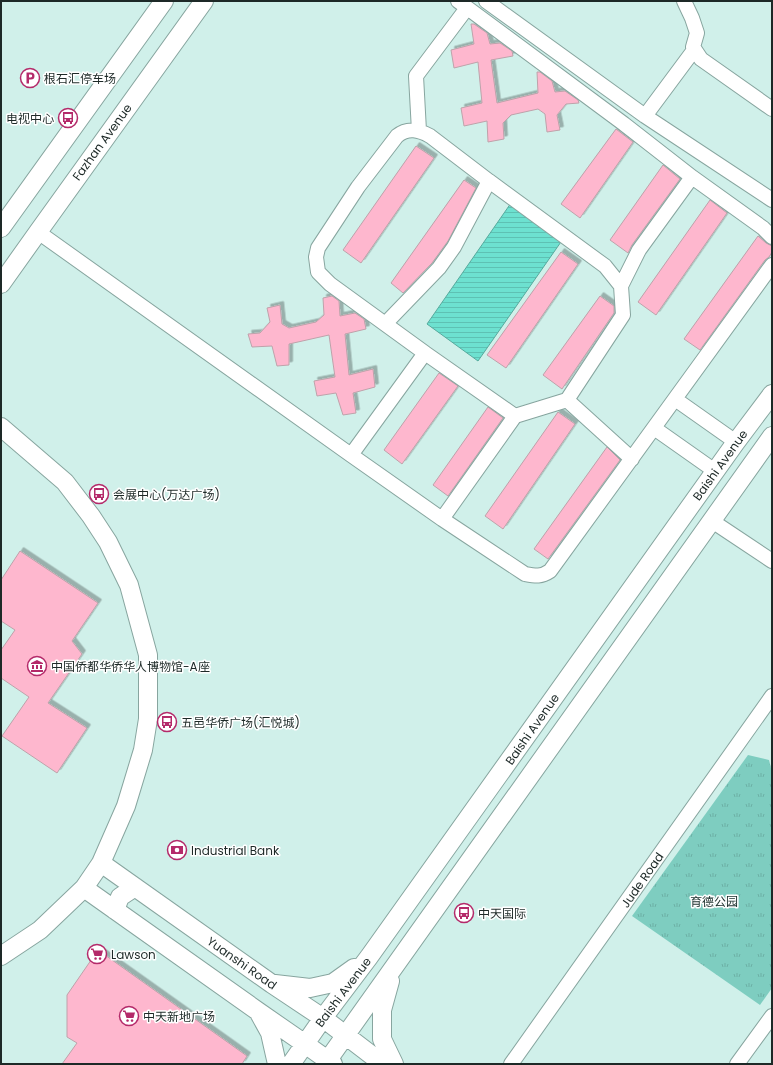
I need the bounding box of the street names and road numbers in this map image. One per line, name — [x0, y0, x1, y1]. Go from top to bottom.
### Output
street label: Fazhan Avenue — [68, 100, 136, 184]
street label: Baishi Avenue — [689, 426, 751, 504]
street label: Baishi Avenue — [501, 690, 563, 768]
street label: Jude Road — [617, 849, 667, 911]
street label: Yuanshi Road — [204, 933, 280, 993]
street label: Baishi Avenue — [311, 954, 375, 1030]

